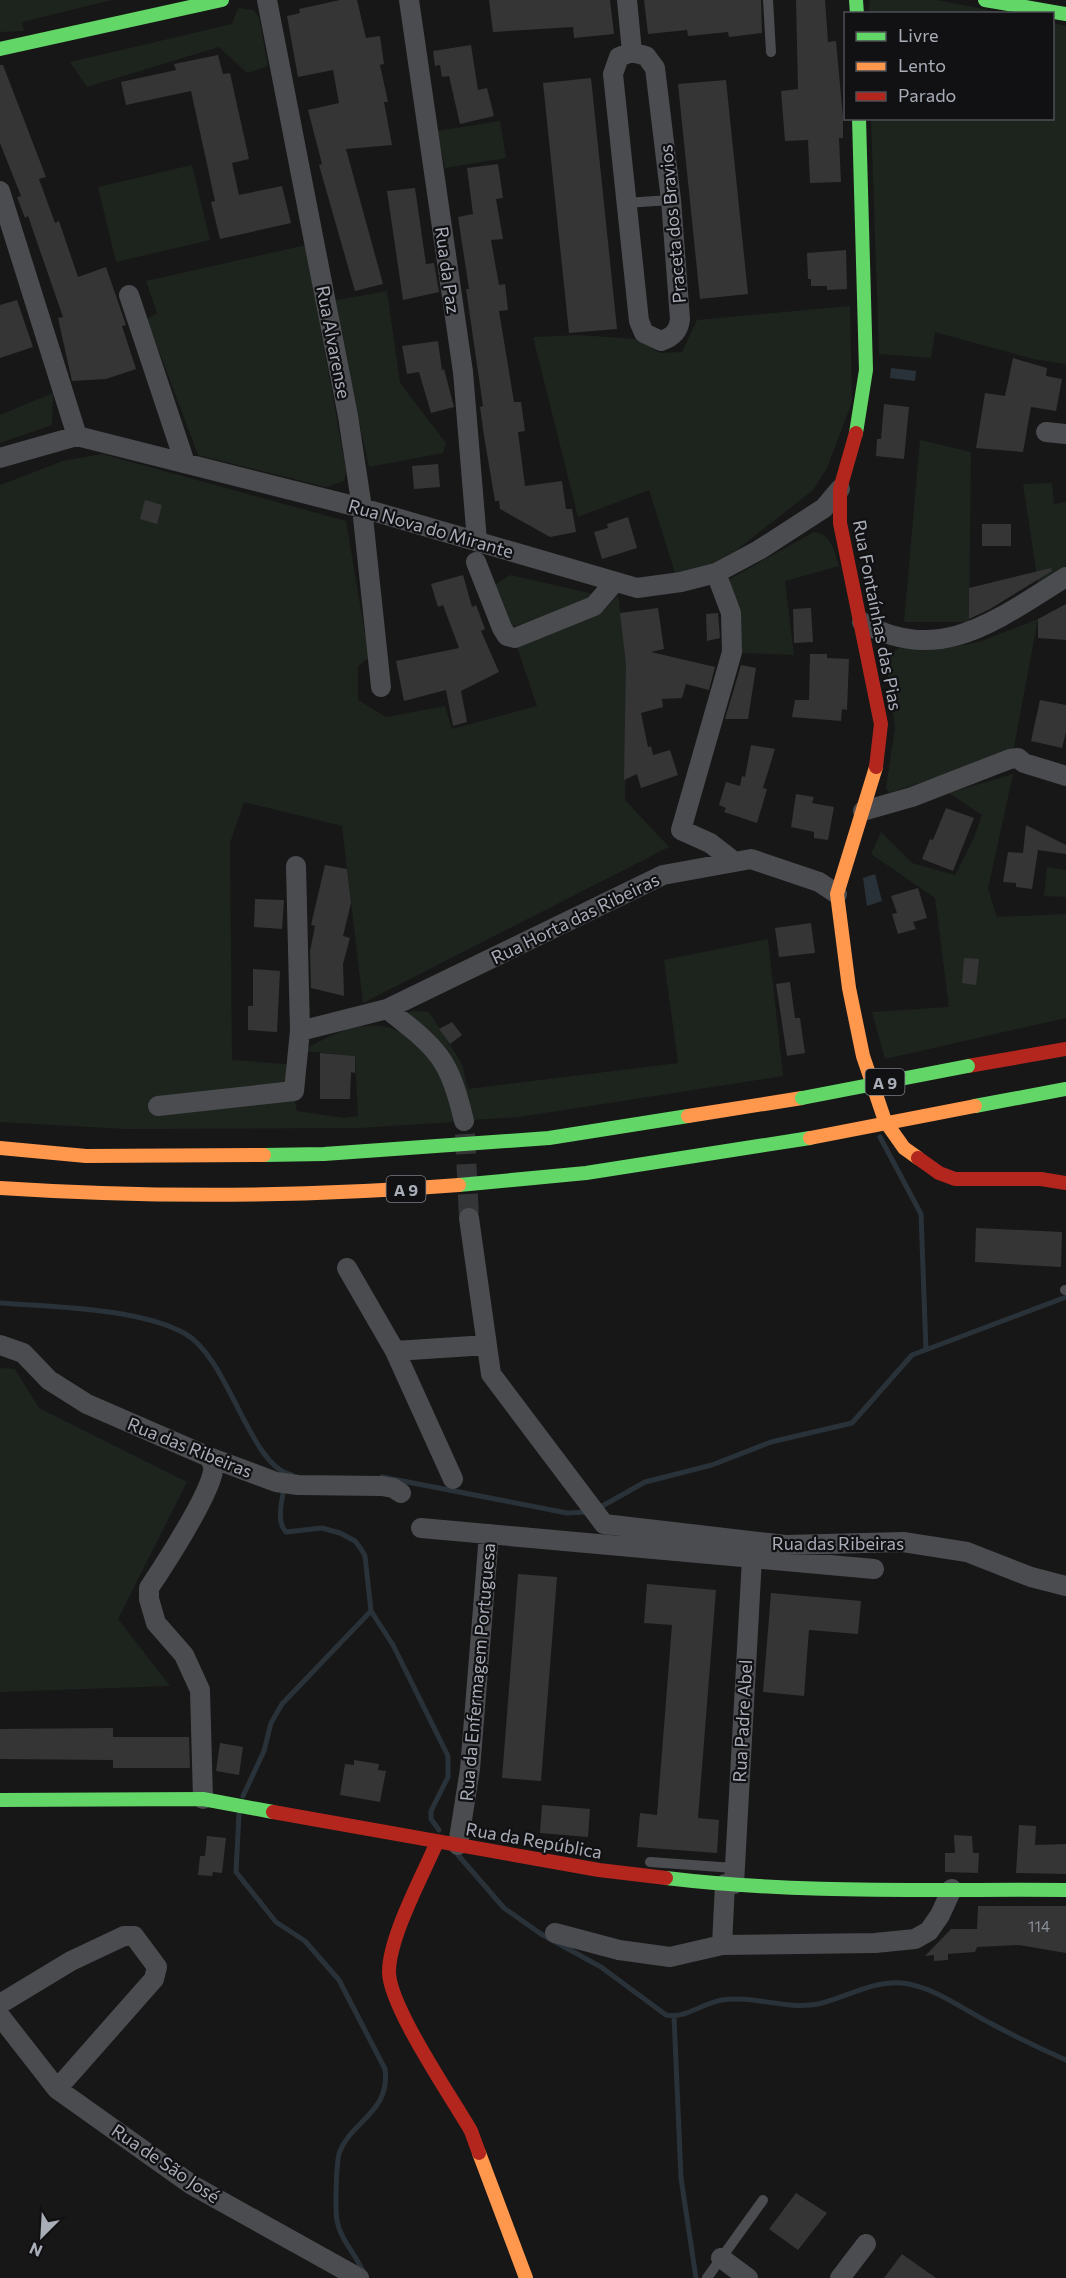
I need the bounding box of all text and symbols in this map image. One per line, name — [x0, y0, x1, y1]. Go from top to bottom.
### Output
legend — [844, 12, 1054, 120]
text: Livre — [898, 24, 939, 46]
text: Lento — [898, 54, 946, 76]
text: Parado — [898, 84, 956, 106]
street label: Praceta dos Bravios — [654, 144, 690, 304]
street label: Rua da Paz — [431, 225, 465, 315]
street label: Rua Alvarense — [312, 284, 356, 400]
street label: Rua Nova do Mirante — [346, 494, 516, 562]
street label: Rua Fontaínhas das Pias — [849, 518, 907, 712]
street label: Rua Horta das Ribeiras — [487, 868, 663, 968]
road number: A 9 — [866, 1069, 904, 1095]
road number: A 9 — [386, 1176, 426, 1202]
street label: Rua das Ribeiras — [124, 1412, 256, 1482]
street label: Rua das Ribeiras — [772, 1532, 904, 1554]
street label: Rua da Enfermagem Portuguesa — [455, 1542, 499, 1802]
street label: Rua Padre Abel — [728, 1659, 756, 1783]
street label: Rua da República — [464, 1817, 604, 1863]
house number: 114 — [1028, 1917, 1050, 1935]
street label: Rua de São José — [108, 2119, 224, 2207]
north arrow — [12, 2206, 72, 2266]
text: N — [26, 2239, 45, 2261]

